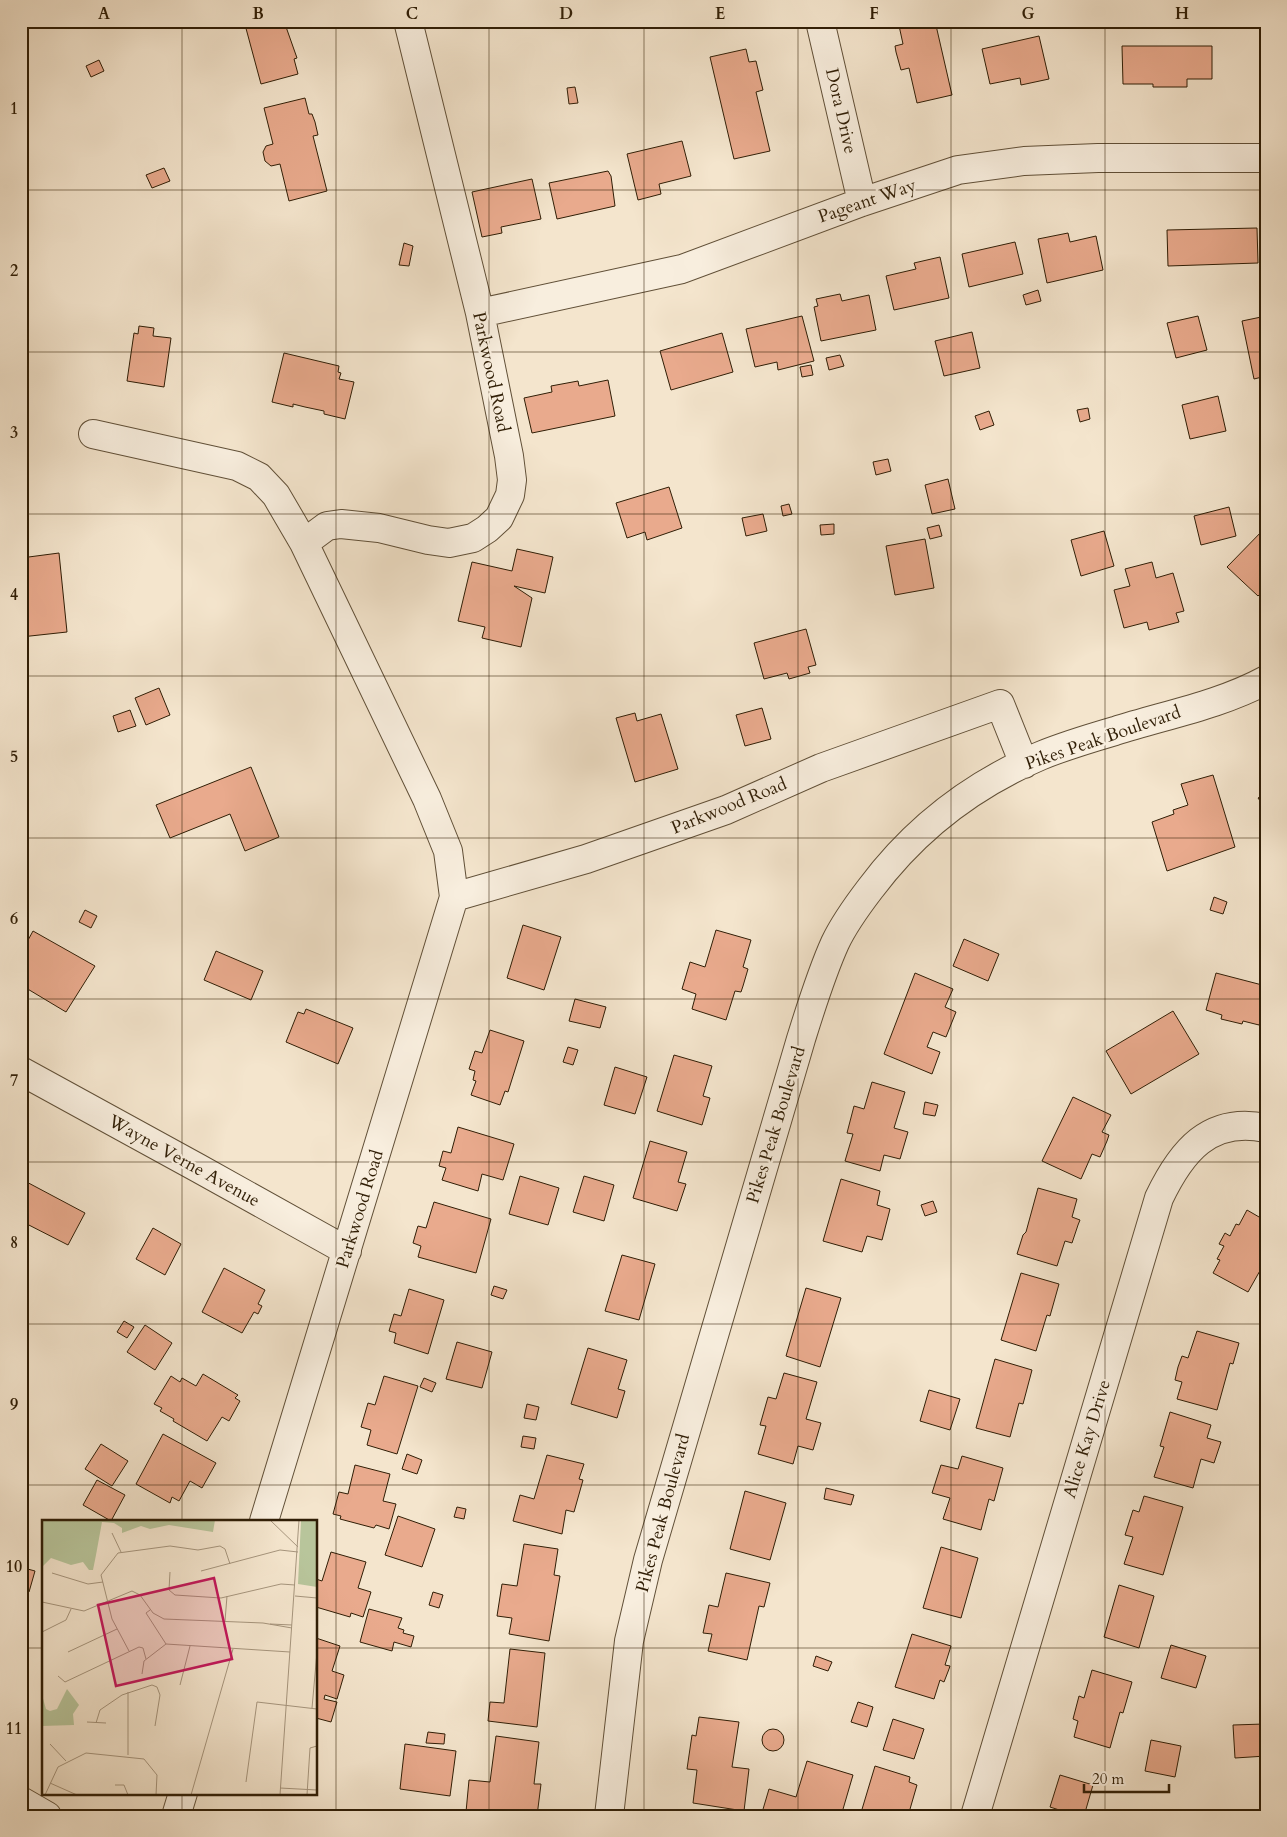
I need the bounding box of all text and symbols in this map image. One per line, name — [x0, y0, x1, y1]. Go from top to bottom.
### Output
text: A — [98, 3, 110, 25]
text: B — [252, 3, 264, 25]
text: C — [406, 3, 418, 25]
text: D — [559, 3, 573, 25]
text: E — [715, 3, 725, 25]
text: F — [869, 3, 879, 25]
text: G — [1021, 3, 1035, 25]
text: H — [1175, 3, 1189, 25]
street label: Dora Drive — [819, 66, 863, 156]
text: 1 — [10, 98, 18, 120]
street label: Pageant Way — [815, 172, 920, 229]
text: 2 — [10, 260, 18, 282]
street label: Parkwood Road — [466, 309, 516, 435]
text: 3 — [10, 422, 18, 444]
text: 4 — [10, 584, 18, 606]
street label: Pikes Peak Boulevard — [1022, 700, 1185, 776]
text: 5 — [10, 746, 18, 768]
street label: Parkwood Road — [668, 771, 791, 841]
text: 6 — [10, 908, 18, 930]
street label: Pikes Peak Boulevard — [740, 1043, 812, 1207]
text: 7 — [10, 1070, 18, 1092]
street label: Wayne Verne Avenue — [103, 1108, 264, 1213]
street label: Parkwood Road — [330, 1146, 390, 1271]
text: 8 — [10, 1232, 18, 1254]
street label: Alice Kay Drive — [1057, 1377, 1117, 1501]
text: 9 — [10, 1394, 18, 1416]
street label: Pikes Peak Boulevard — [630, 1431, 696, 1595]
inset map — [42, 1520, 318, 1794]
text: 10 — [6, 1556, 22, 1578]
text: 11 — [6, 1718, 22, 1740]
scale bar — [1084, 1762, 1170, 1794]
text: 20 m — [1092, 1769, 1124, 1789]

